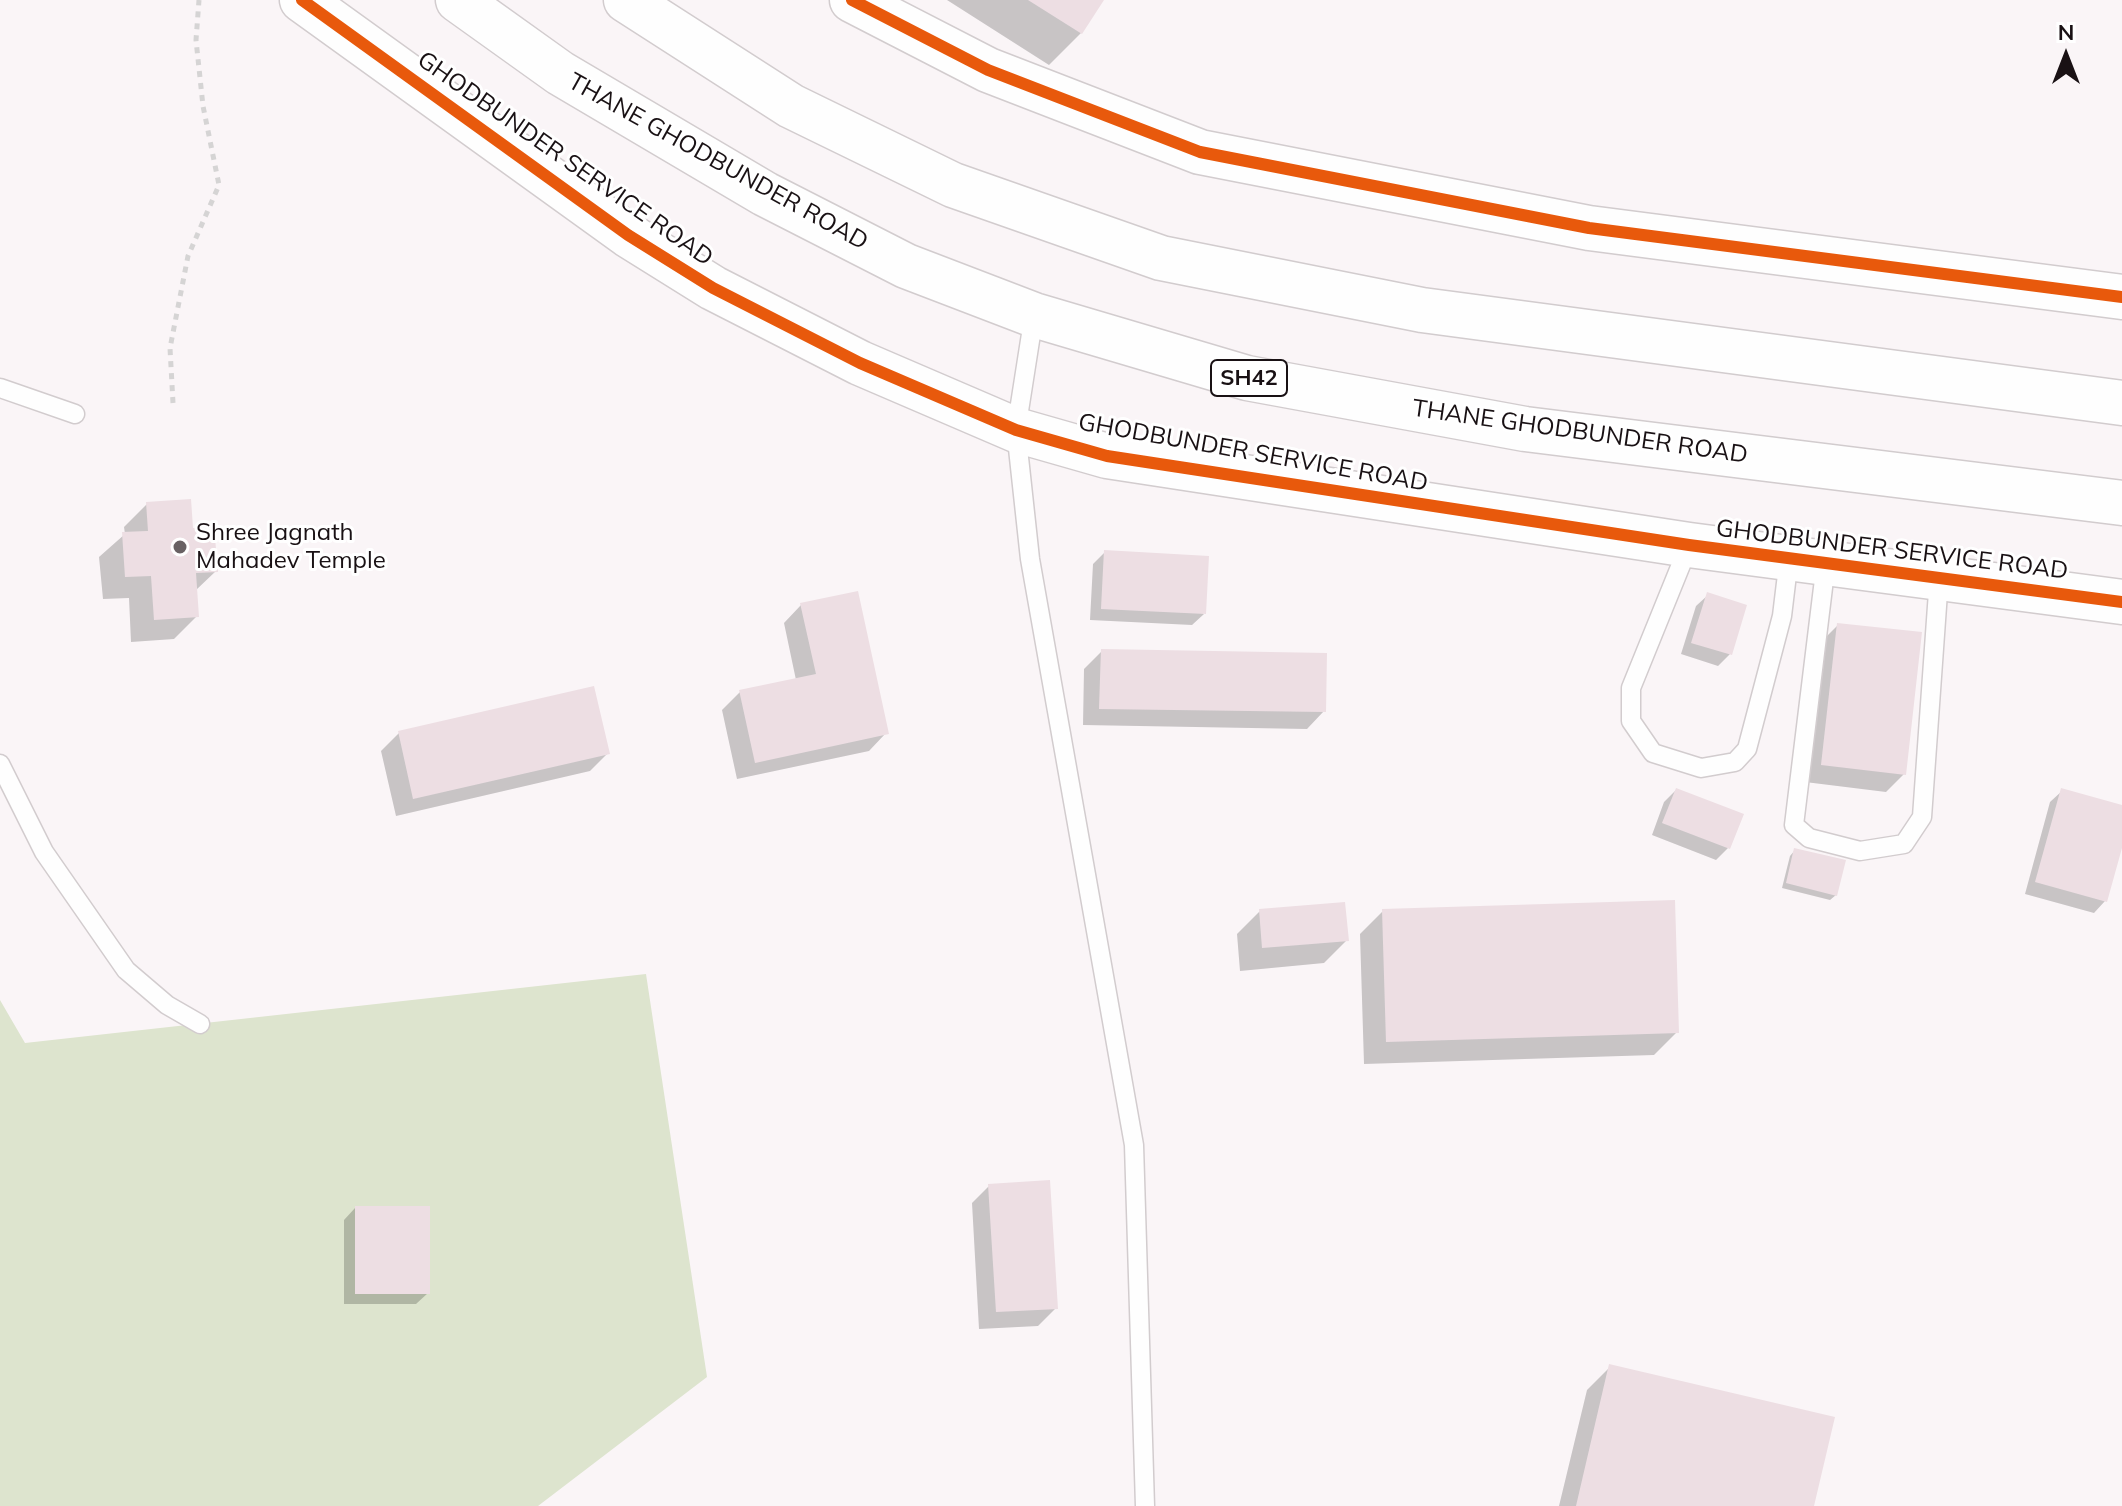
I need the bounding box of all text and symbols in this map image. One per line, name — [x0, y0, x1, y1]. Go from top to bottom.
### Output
north arrow — [2026, 16, 2106, 96]
text: N — [2058, 18, 2074, 46]
street label: GHODBUNDER SERVICE ROAD — [412, 46, 718, 272]
street label: THANE GHODBUNDER ROAD — [563, 67, 873, 257]
road number: SH42 — [1211, 360, 1287, 396]
street label: THANE GHODBUNDER ROAD — [1411, 394, 1749, 470]
street label: GHODBUNDER SERVICE ROAD — [1076, 408, 1430, 498]
street label: GHODBUNDER SERVICE ROAD — [1714, 514, 2070, 586]
place label: Shree Jagnath Mahadev Temple — [196, 519, 386, 575]
marker: Shree Jagnath Mahadev Temple — [171, 538, 189, 556]

